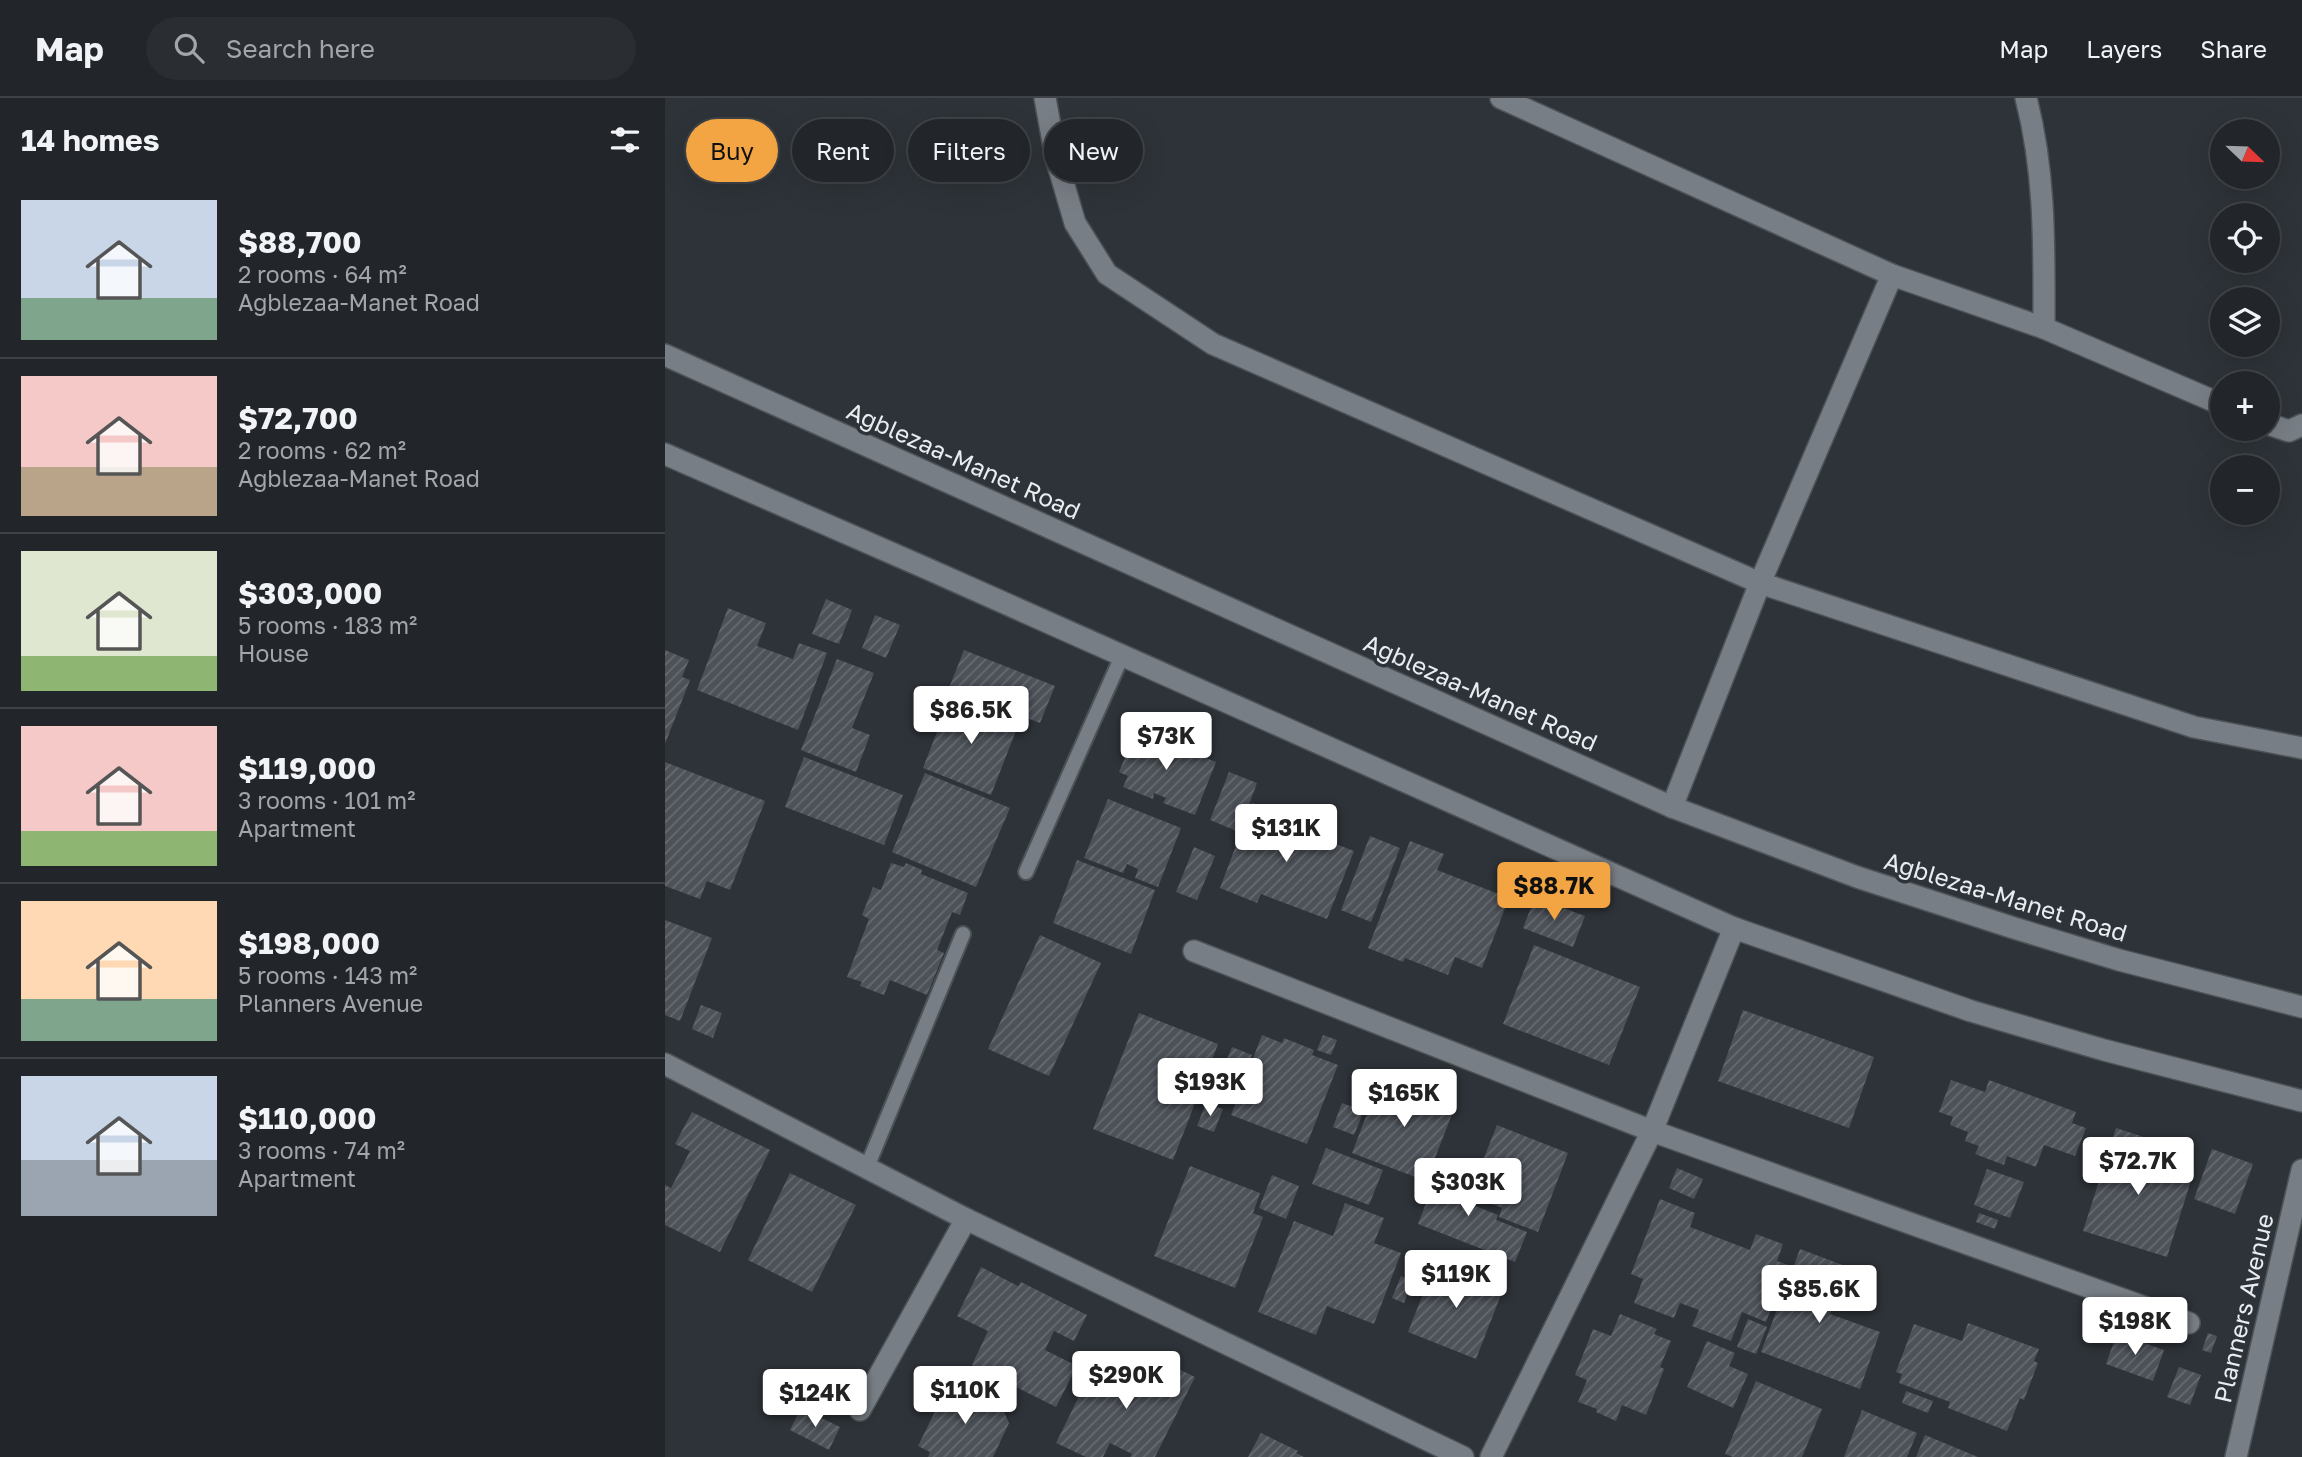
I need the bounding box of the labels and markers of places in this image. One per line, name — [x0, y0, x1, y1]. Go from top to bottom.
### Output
pin: $86.5K — [914, 686, 1028, 746]
pin: $73K — [1125, 712, 1207, 772]
pin: $131K — [1237, 804, 1335, 864]
pin: $88.7K — [1497, 862, 1611, 922]
pin: $193K — [1161, 1058, 1259, 1118]
pin: $165K — [1355, 1070, 1453, 1129]
pin: $72.7K — [2081, 1138, 2195, 1197]
pin: $303K — [1419, 1158, 1517, 1218]
pin: $119K — [1407, 1250, 1505, 1310]
pin: $85.6K — [1762, 1266, 1876, 1325]
pin: $198K — [2086, 1298, 2184, 1357]
pin: $290K — [1077, 1352, 1175, 1411]
pin: $110K — [916, 1366, 1014, 1426]
pin: $124K — [766, 1370, 864, 1429]

